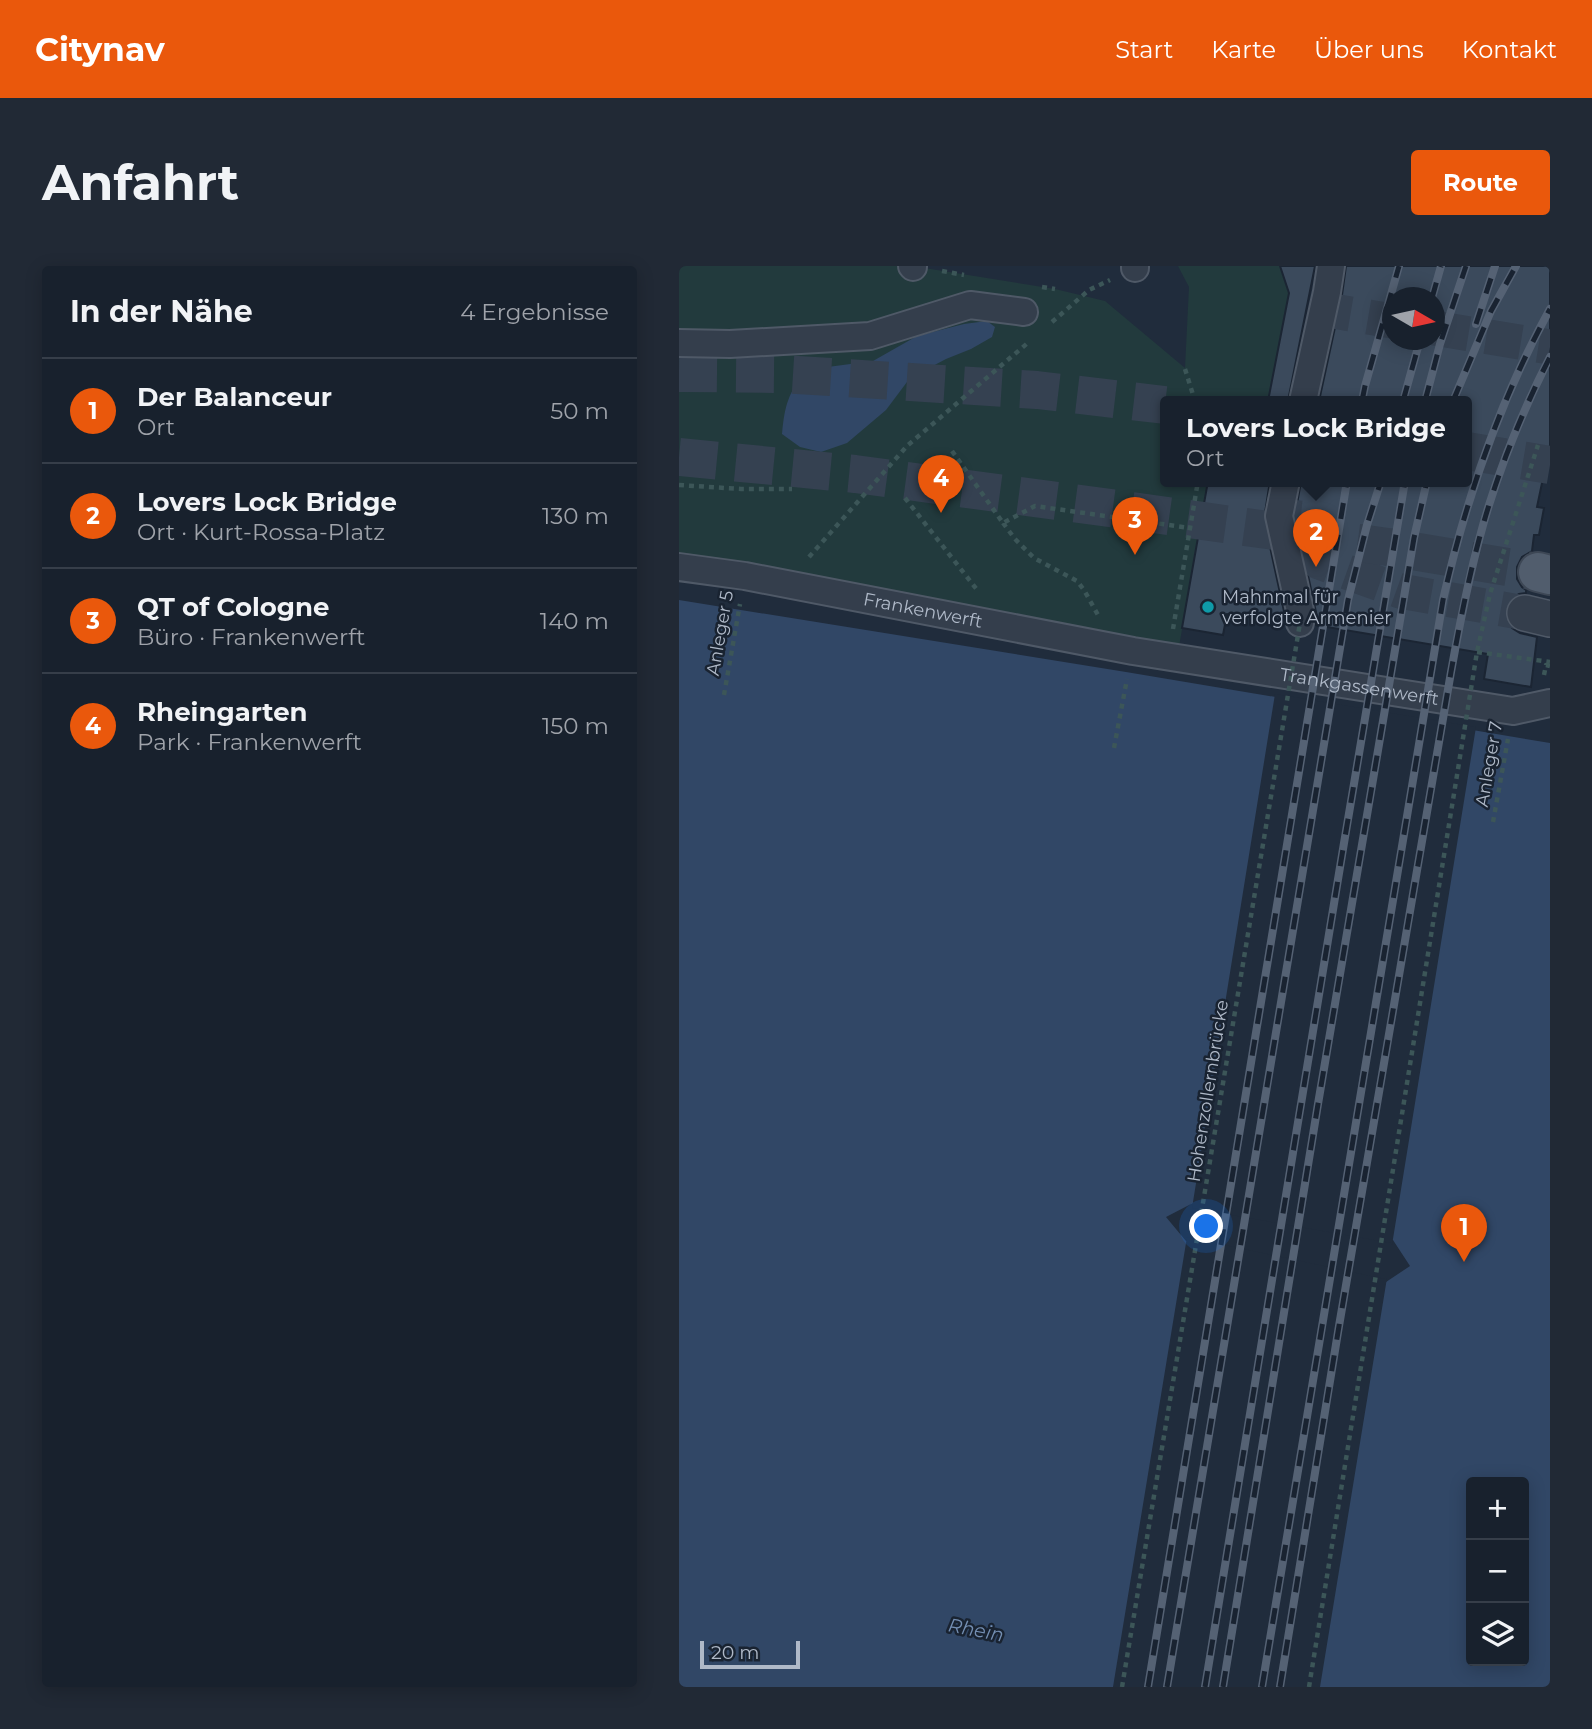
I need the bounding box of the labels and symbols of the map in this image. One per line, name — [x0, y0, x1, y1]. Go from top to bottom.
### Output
north arrow — [1382, 287, 1445, 350]
pin: 4 — [918, 455, 964, 513]
pin: 3 — [1112, 497, 1158, 555]
pin: 2 — [1293, 509, 1339, 567]
place label: Mahnmal für verfolgte Armenier — [1222, 586, 1392, 629]
street label: Frankenwerft — [862, 588, 985, 633]
street label: Anleger 5 — [702, 589, 738, 677]
marker: Mahnmal für verfolgte Armenier — [1200, 599, 1216, 615]
street label: Trankgassenwerft — [1279, 663, 1440, 710]
street label: Anleger 7 — [1471, 719, 1507, 809]
street label: Hohenzollernbrücke — [1183, 998, 1233, 1184]
pin: 1 — [1441, 1204, 1487, 1262]
your location — [1189, 1209, 1223, 1243]
water label: Rhein — [946, 1613, 1006, 1647]
scale bar — [700, 1638, 800, 1670]

